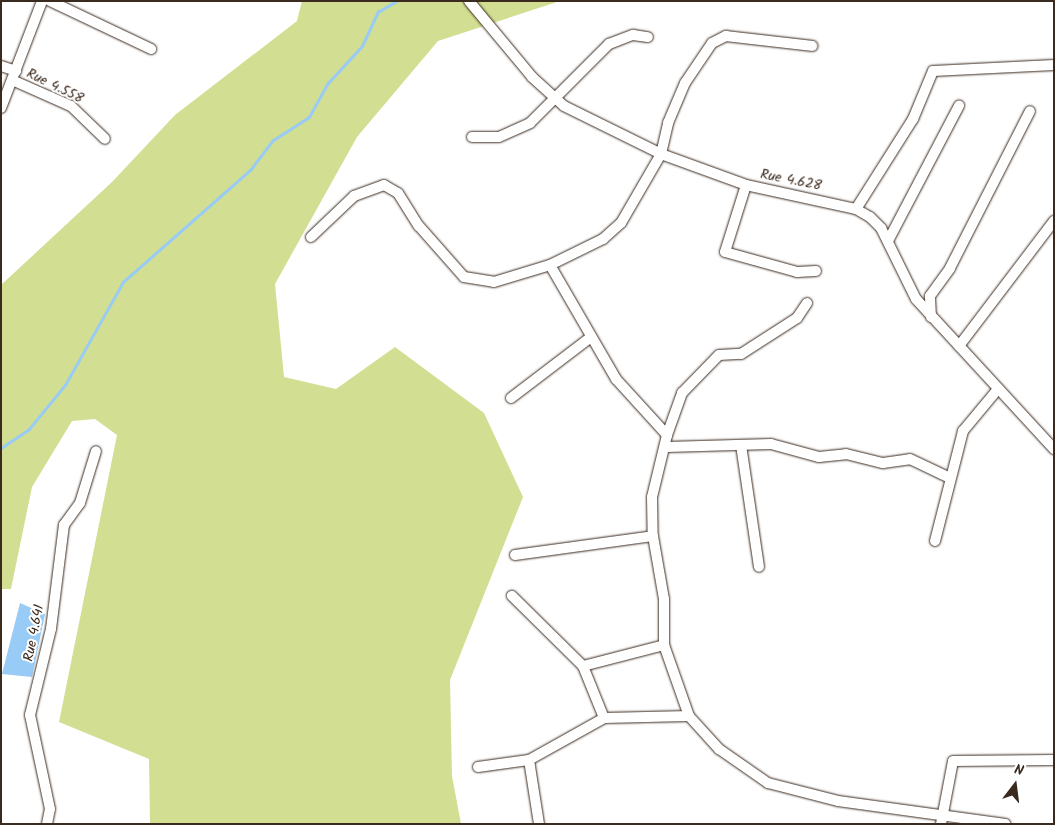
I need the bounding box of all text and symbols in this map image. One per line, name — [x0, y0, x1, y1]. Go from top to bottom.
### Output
street label: Rue 4.558 — [24, 65, 86, 107]
street label: Rue 4.628 — [759, 166, 823, 194]
street label: Rue 4.641 — [20, 603, 48, 663]
text: N — [1012, 759, 1026, 782]
north arrow — [990, 760, 1040, 810]

